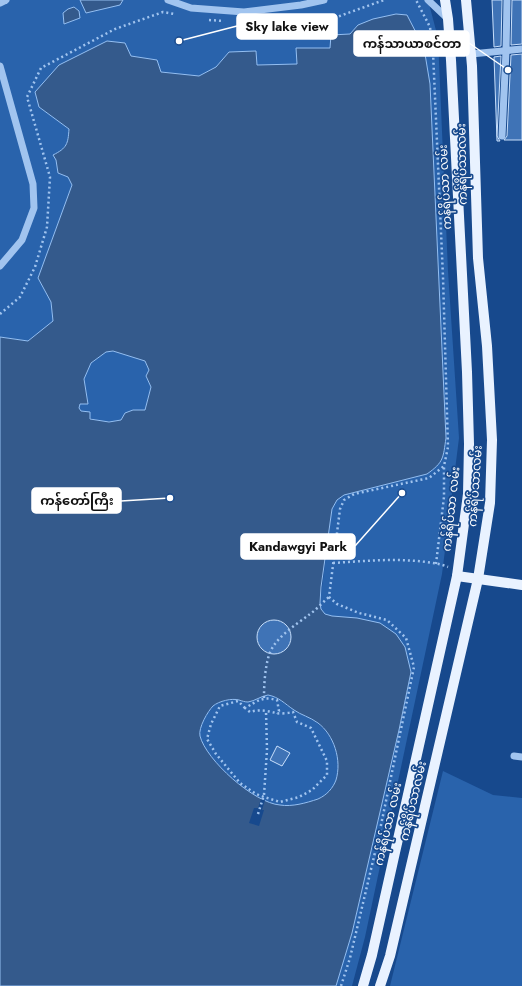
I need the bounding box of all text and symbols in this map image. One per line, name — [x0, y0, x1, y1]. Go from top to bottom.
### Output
callout: Sky lake view — [237, 14, 337, 39]
text: Sky lake view — [245, 17, 329, 36]
callout: ကန်သာယာစင်တာ — [354, 31, 469, 56]
text: ကန်သာယာစင်တာ — [363, 34, 461, 54]
street label: ကန်ရိပ်သာလမ်း — [452, 123, 473, 205]
street label: ကန်ရိပ်သာ လမ်း — [434, 144, 457, 230]
street label: ကန်ရိပ်သာလမ်း — [463, 445, 488, 527]
street label: ကန်ရိပ်သာ လမ်း — [438, 466, 465, 552]
callout: ကန်တော်ကြီး — [32, 488, 121, 513]
text: ကန်တော်ကြီး — [40, 491, 114, 511]
callout: Kandawgyi Park — [241, 534, 355, 559]
text: Kandawgyi Park — [249, 537, 347, 556]
street label: ကန်ရိပ်သာလမ်း — [395, 759, 432, 843]
street label: ကန်ရိပ်သာ လမ်း — [370, 781, 407, 868]

